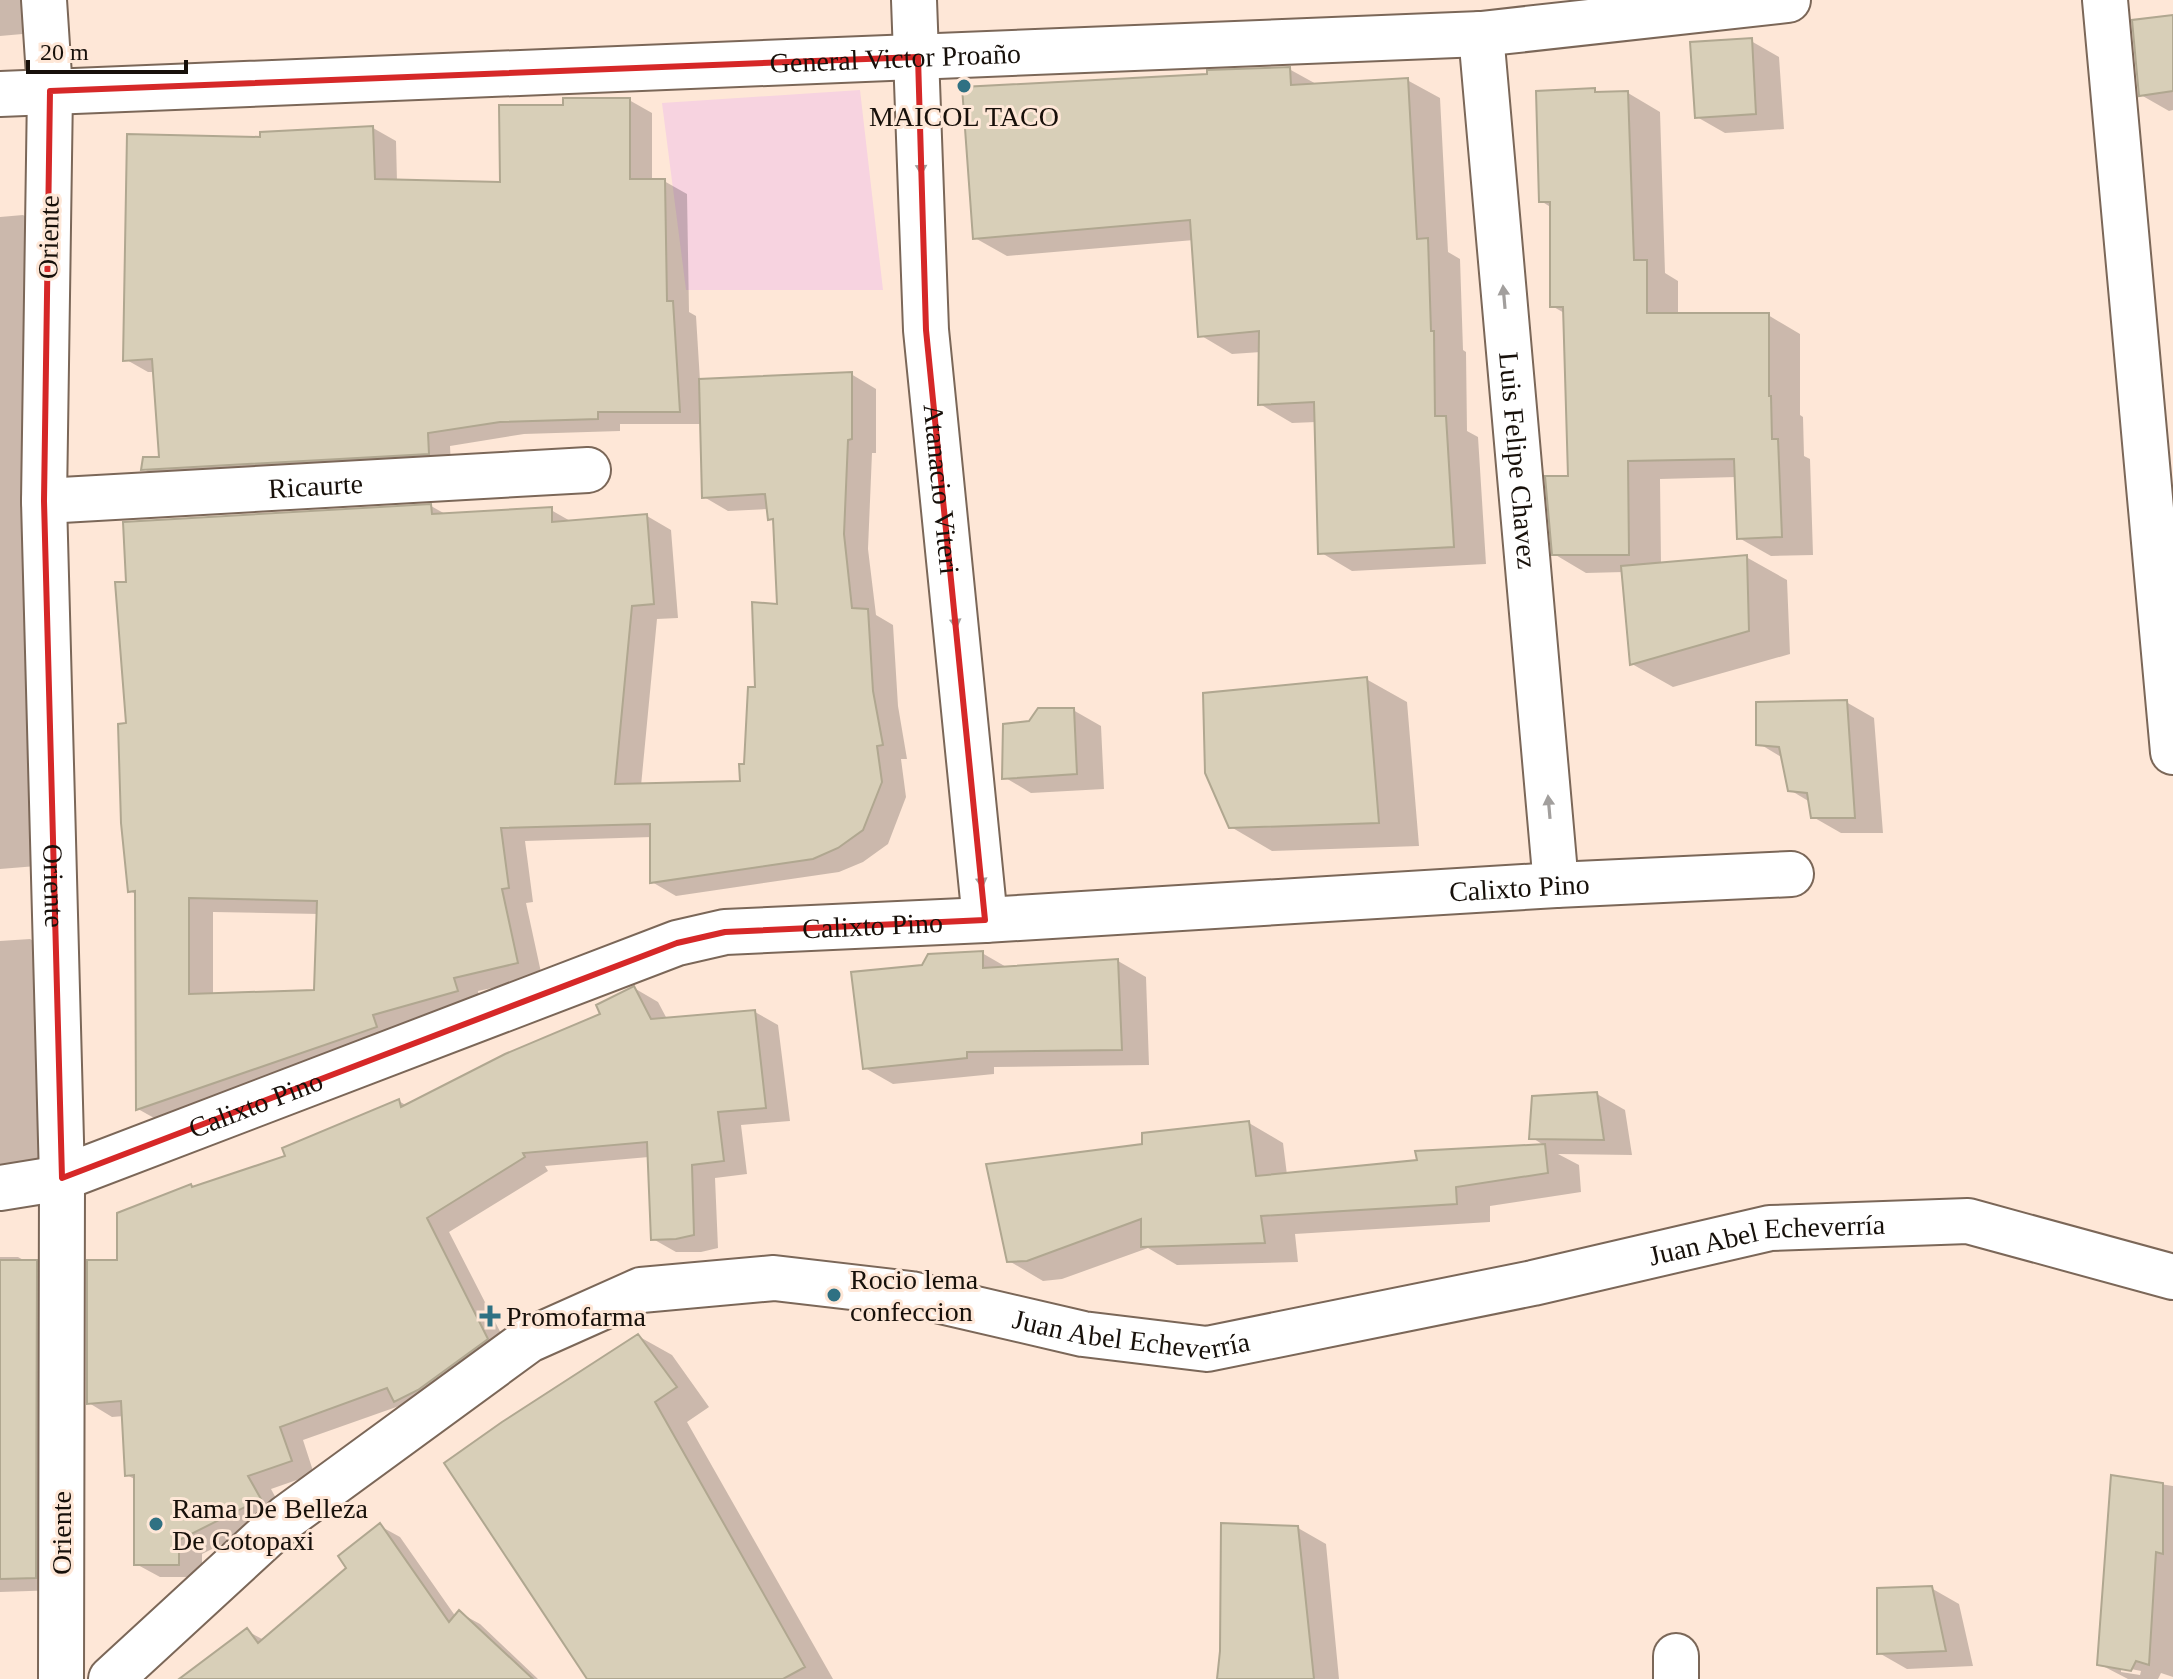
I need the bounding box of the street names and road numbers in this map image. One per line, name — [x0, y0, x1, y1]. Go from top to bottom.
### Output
street label: General Victor Proaño — [769, 38, 1021, 79]
street label: Oriente — [32, 195, 65, 279]
street label: Luis Felipe Chavez — [1493, 351, 1543, 570]
street label: Atanacio Viteri — [917, 402, 965, 576]
street label: Ricaurte — [267, 468, 364, 504]
street label: Oriente — [37, 843, 70, 928]
street label: Calixto Pino — [1448, 868, 1590, 908]
street label: Calixto Pino — [801, 907, 944, 944]
street label: Calixto Pino — [184, 1065, 327, 1144]
street label: Juan Abel Echeverría — [1645, 1209, 1886, 1272]
street label: Juan Abel Echeverría — [1010, 1303, 1253, 1365]
street label: Oriente — [46, 1491, 77, 1575]

